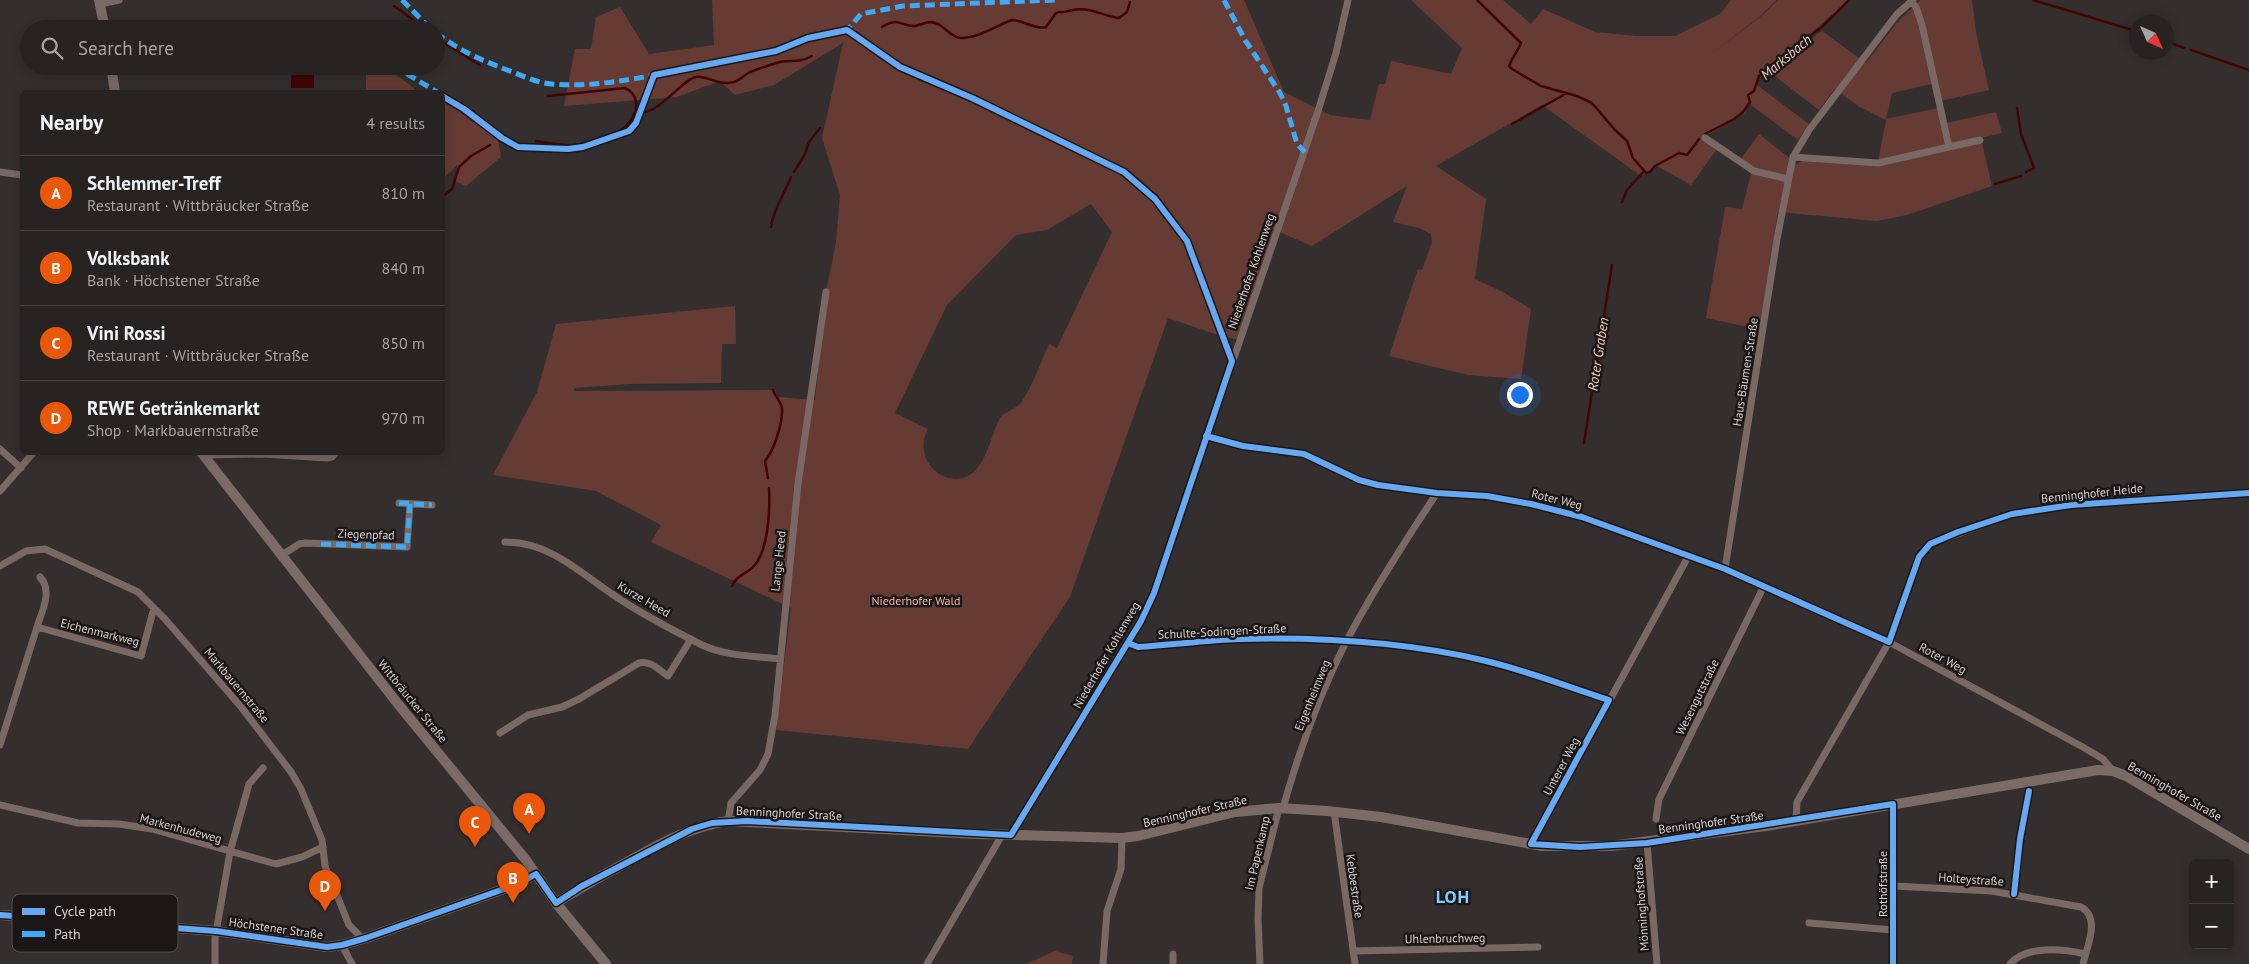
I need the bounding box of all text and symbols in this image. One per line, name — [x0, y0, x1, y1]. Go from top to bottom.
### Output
north arrow — [2129, 15, 2174, 60]
search box — [20, 20, 445, 75]
water label: Marksbach — [1757, 30, 1815, 84]
icon: search — [38, 34, 66, 62]
text: Search here — [78, 36, 174, 60]
text: Nearby — [40, 109, 103, 136]
text: 4 results — [366, 113, 425, 133]
text: Schlemmer-Treff — [87, 171, 221, 195]
text: A — [51, 183, 61, 203]
text: 810 m — [382, 183, 425, 203]
text: Restaurant · Wittbräucker Straße — [87, 195, 309, 215]
street label: Niederhofer Kohlenweg — [1224, 211, 1278, 331]
text: Volksbank — [87, 246, 169, 270]
text: B — [51, 258, 61, 278]
text: 840 m — [382, 258, 425, 278]
text: Bank · Höchstener Straße — [87, 270, 260, 290]
water label: Roter Graben — [1583, 316, 1613, 392]
street label: Haus-Bäumen-Straße — [1729, 317, 1761, 427]
text: Vini Rossi — [87, 321, 166, 345]
text: C — [52, 333, 60, 353]
text: 850 m — [382, 333, 425, 353]
text: Restaurant · Wittbräucker Straße — [87, 345, 309, 365]
your location — [1507, 382, 1533, 408]
text: REWE Getränkemarkt — [87, 396, 260, 420]
text: D — [51, 408, 61, 428]
text: 970 m — [382, 408, 425, 428]
text: Shop · Markbauernstraße — [87, 420, 259, 440]
street label: Benninghofer Heide — [2040, 480, 2144, 506]
street label: Roter Weg — [1530, 485, 1584, 513]
street label: Ziegenpfad — [337, 526, 395, 542]
street label: Lange Heed — [767, 530, 789, 592]
street label: Kurze Heed — [615, 578, 673, 620]
park label: Niederhofer Wald — [871, 593, 961, 608]
street label: Niederhofer Kohlenweg — [1069, 599, 1143, 711]
street label: Eichenmarkweg — [59, 615, 141, 649]
street label: Schulte-Sodingen-Straße — [1157, 620, 1287, 642]
street label: Roter Weg — [1917, 639, 1969, 677]
street label: Markbauernstraße — [201, 644, 273, 726]
street label: Wittbräucker Straße — [375, 657, 451, 745]
street label: Eigenheimweg — [1291, 657, 1333, 733]
street label: Wesengutstraße — [1672, 657, 1722, 737]
street label: Unterer Weg — [1539, 734, 1583, 798]
street label: Benninghofer Straße — [2125, 758, 2225, 824]
street label: Benninghofer Straße — [1142, 792, 1248, 830]
pin: A — [513, 793, 545, 834]
street label: Benninghofer Straße — [736, 803, 842, 823]
pin: C — [459, 806, 491, 847]
street label: Benninghofer Straße — [1657, 807, 1765, 837]
street label: Markenhudeweg — [138, 810, 224, 846]
street label: Im Papenkamp — [1241, 814, 1273, 892]
street label: Rothöfstraße — [1875, 851, 1890, 917]
street label: Kebbestraße — [1343, 853, 1367, 919]
street label: Mönninghofstraße — [1630, 856, 1652, 952]
map controls — [2189, 859, 2234, 949]
button: + — [2189, 859, 2234, 904]
pin: B — [497, 862, 529, 903]
street label: Holteystraße — [1938, 869, 2004, 889]
pin: D — [309, 870, 341, 911]
district label: LOH — [1436, 885, 1470, 908]
legend — [12, 894, 178, 952]
text: Cycle path — [54, 902, 116, 920]
button: − — [2189, 904, 2234, 949]
street label: Höchstener Straße — [228, 914, 324, 942]
text: Path — [54, 925, 81, 943]
street label: Uhlenbruchweg — [1405, 930, 1485, 946]

